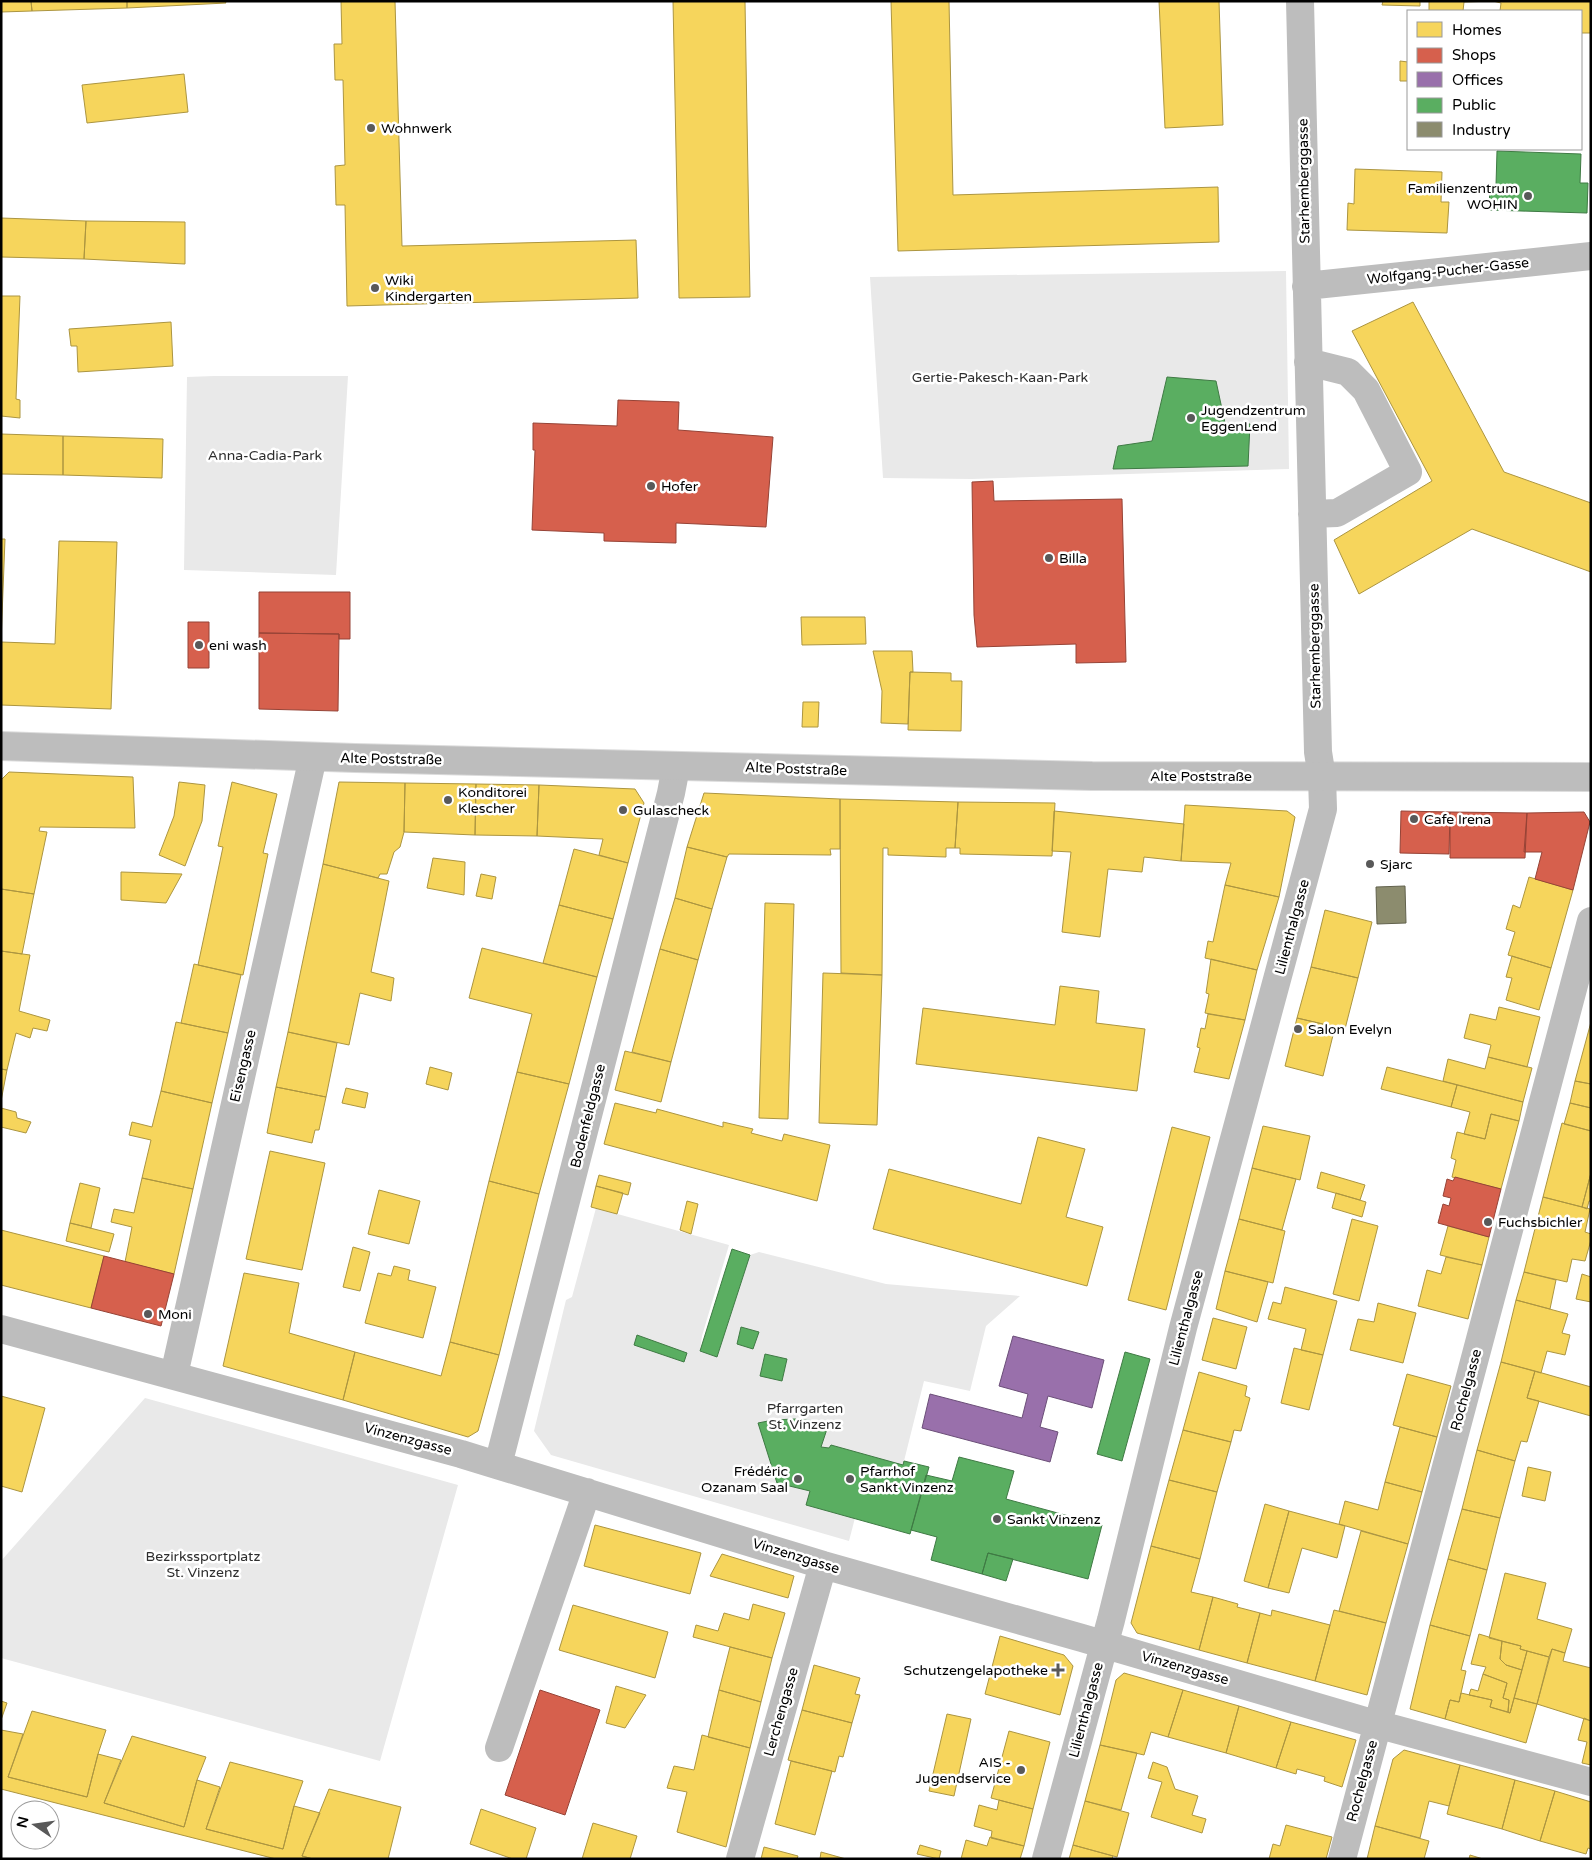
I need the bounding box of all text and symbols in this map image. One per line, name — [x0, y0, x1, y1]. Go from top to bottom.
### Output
legend — [1407, 10, 1582, 150]
text: Homes — [1452, 21, 1502, 39]
text: Shops — [1452, 46, 1496, 64]
text: Offices — [1452, 71, 1503, 89]
text: Public — [1452, 96, 1496, 114]
street label: Starhemberggasse — [1294, 118, 1314, 244]
place label: Wohnwerk — [381, 120, 452, 137]
text: Industry — [1452, 121, 1511, 139]
marker: Wohnwerk — [365, 122, 377, 134]
place label: Familienzentrum WOHIN — [1408, 180, 1518, 213]
marker: Familienzentrum WOHIN — [1522, 190, 1534, 202]
street label: Wolfgang-Pucher-Gasse — [1366, 254, 1530, 288]
place label: Wiki Kindergarten — [385, 272, 472, 305]
marker: Wiki Kindergarten — [369, 282, 381, 294]
park label: Gertie-Pakesch-Kaan-Park — [912, 369, 1089, 386]
place label: Jugendzentrum EggenLend — [1201, 402, 1306, 435]
marker: Jugendzentrum EggenLend — [1185, 412, 1197, 424]
park label: Anna-Cadia-Park — [208, 447, 323, 464]
place label: Hofer — [661, 478, 699, 495]
marker: Hofer — [645, 480, 657, 492]
place label: Billa — [1059, 550, 1087, 567]
marker: Billa — [1043, 552, 1055, 564]
street label: Starhemberggasse — [1305, 583, 1325, 709]
place label: eni wash — [209, 637, 267, 654]
marker: eni wash — [193, 639, 205, 651]
street label: Alte Poststraße — [340, 750, 442, 768]
street label: Alte Poststraße — [745, 759, 847, 779]
street label: Alte Poststraße — [1150, 768, 1252, 785]
place label: Konditorei Klescher — [458, 784, 527, 817]
marker: Konditorei Klescher — [442, 794, 454, 806]
place label: Gulascheck — [633, 802, 710, 819]
marker: Gulascheck — [617, 804, 629, 816]
place label: Cafe Irena — [1424, 811, 1491, 828]
marker: Cafe Irena — [1408, 813, 1420, 825]
place label: Sjarc — [1380, 856, 1413, 873]
marker: Sjarc — [1364, 858, 1376, 870]
street label: Lilienthalgasse — [1271, 877, 1313, 977]
place label: Salon Evelyn — [1308, 1021, 1392, 1038]
marker: Salon Evelyn — [1292, 1023, 1304, 1035]
street label: Eisengasse — [226, 1028, 260, 1104]
street label: Bodenfeldgasse — [567, 1062, 609, 1170]
place label: Fuchsbichler — [1498, 1214, 1583, 1231]
marker: Fuchsbichler — [1482, 1216, 1494, 1228]
street label: Lilienthalgasse — [1165, 1268, 1207, 1368]
place label: Moni — [158, 1306, 192, 1323]
marker: Moni — [142, 1308, 154, 1320]
street label: Rochelgasse — [1447, 1347, 1485, 1433]
park label: Pfarrgarten St. Vinzenz — [767, 1400, 843, 1433]
street label: Vinzenzgasse — [362, 1419, 454, 1459]
place label: Frédéric Ozanam Saal — [701, 1463, 788, 1496]
place label: Pfarrhof Sankt Vinzenz — [860, 1463, 954, 1496]
marker: Frédéric Ozanam Saal — [792, 1473, 804, 1485]
marker: Pfarrhof Sankt Vinzenz — [844, 1473, 856, 1485]
place label: Sankt Vinzenz — [1007, 1511, 1101, 1528]
marker: Sankt Vinzenz — [991, 1513, 1003, 1525]
street label: Vinzenzgasse — [750, 1535, 842, 1577]
park label: Bezirkssportplatz St. Vinzenz — [146, 1548, 260, 1581]
street label: Vinzenzgasse — [1139, 1647, 1231, 1689]
street label: Lilienthalgasse — [1065, 1660, 1107, 1760]
place label: Schutzengelapotheke — [904, 1662, 1048, 1679]
marker: Schutzengelapotheke — [1052, 1664, 1064, 1676]
street label: Lerchengasse — [760, 1666, 802, 1758]
street label: Rochelgasse — [1343, 1738, 1381, 1824]
place label: AIS - Jugendservice — [916, 1754, 1011, 1787]
marker: AIS - Jugendservice — [1015, 1764, 1027, 1776]
north arrow — [10, 1800, 60, 1850]
text: N — [13, 1815, 32, 1830]

